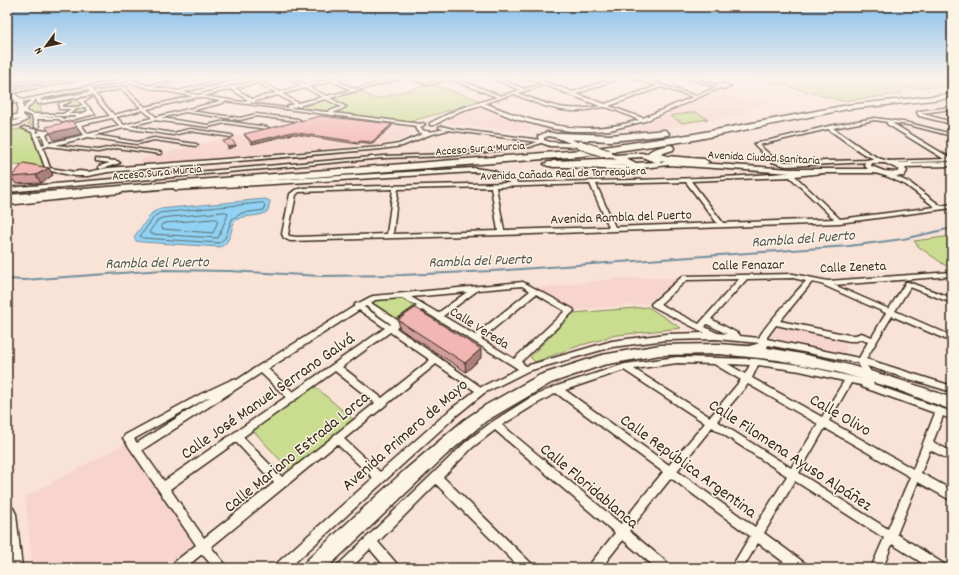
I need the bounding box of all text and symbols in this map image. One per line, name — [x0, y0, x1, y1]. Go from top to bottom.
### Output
north arrow — [26, 26, 66, 66]
text: N — [31, 43, 47, 57]
street label: Acceso Sur a Murcia — [435, 138, 526, 161]
street label: Avenida Ciudad Sanitaria — [707, 147, 821, 170]
street label: Acceso Sur a Murcia — [112, 161, 203, 186]
street label: Avenida Cañada Real de Torreagüera — [480, 163, 647, 186]
street label: Avenida Rambla del Puerto — [550, 206, 692, 230]
water label: Rambla del Puerto — [751, 225, 857, 255]
water label: Rambla del Puerto — [428, 249, 533, 275]
water label: Rambla del Puerto — [105, 252, 210, 276]
street label: Calle Fenazar — [712, 255, 785, 277]
street label: Calle Zeneta — [820, 257, 887, 279]
street label: Calle Vereda — [445, 302, 513, 355]
street label: Calle José Manuel Serrano Galvá — [177, 328, 361, 467]
street label: Avenida Primero de Mayo — [338, 375, 474, 498]
street label: Calle Mariano Estrada Lorca — [220, 386, 377, 520]
street label: Calle Olivo — [804, 389, 875, 444]
street label: Calle Filomena Ayuso Alpáñez — [703, 395, 876, 519]
street label: Calle República Argentina — [614, 410, 761, 526]
street label: Calle Floridablanca — [533, 439, 643, 536]

